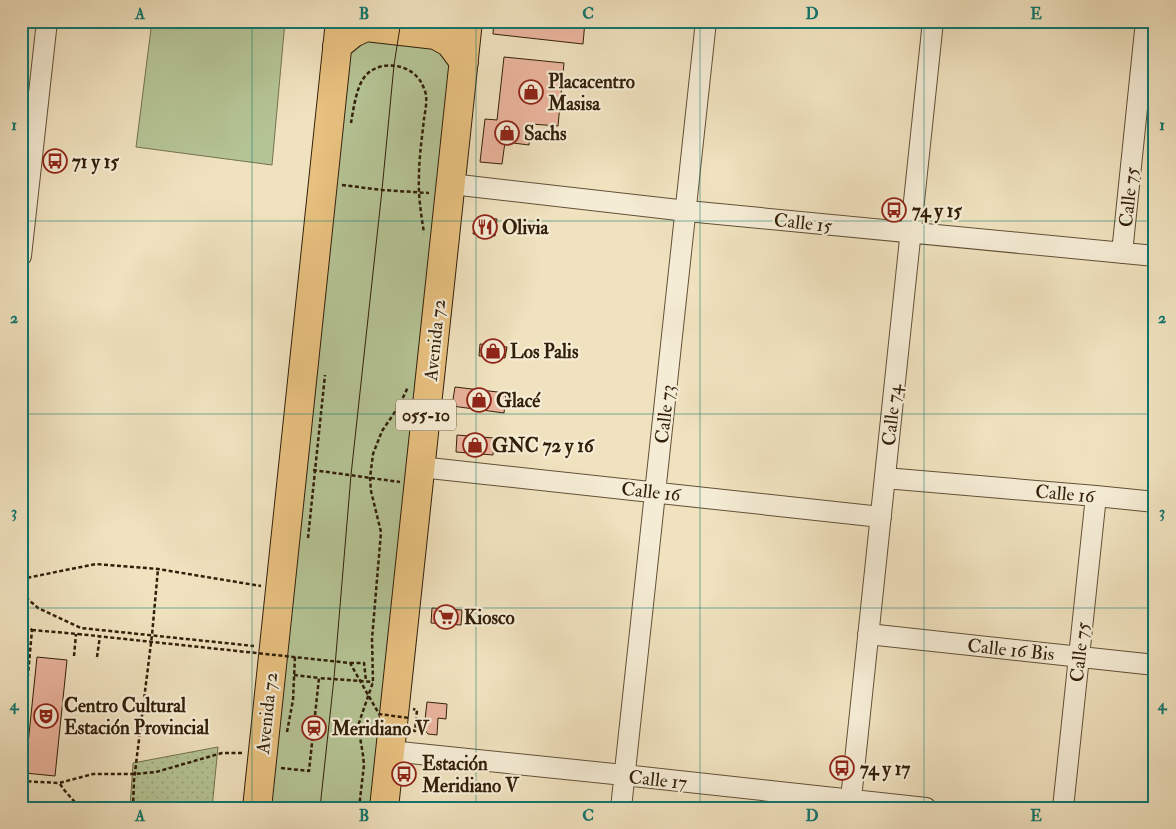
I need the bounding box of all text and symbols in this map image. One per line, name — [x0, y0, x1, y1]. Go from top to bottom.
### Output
text: A — [134, 4, 146, 24]
text: B — [359, 4, 369, 24]
text: C — [582, 4, 594, 24]
text: D — [805, 4, 819, 24]
text: E — [1030, 4, 1042, 24]
place label: Placacentro Masisa — [547, 70, 635, 116]
shop icon: Placacentro Masisa — [518, 79, 544, 105]
text: 1 — [11, 115, 17, 135]
text: 1 — [1159, 115, 1165, 135]
shop icon: Sachs — [494, 120, 520, 146]
place label: Sachs — [524, 122, 567, 146]
bus stop icon: 71 y 15 — [42, 148, 68, 174]
place label: 71 y 15 — [72, 150, 120, 175]
street label: Calle 75 — [1114, 165, 1144, 228]
bus stop icon: 74 y 15 — [881, 197, 907, 223]
place label: 74 y 15 — [912, 199, 963, 224]
street label: Calle 15 — [773, 208, 834, 238]
restaurant icon: Olivia — [472, 214, 498, 240]
place label: Olivia — [502, 216, 549, 240]
street label: Avenida 72 — [419, 298, 451, 383]
text: 2 — [10, 308, 18, 328]
text: 2 — [1158, 308, 1166, 328]
shop icon: Los Palis — [480, 338, 506, 364]
place label: Los Palis — [510, 340, 579, 364]
street label: Calle 74 — [877, 382, 907, 447]
street label: Calle 73 — [650, 383, 680, 445]
shop icon: Glacé — [466, 387, 492, 413]
place label: Glacé — [496, 389, 541, 413]
road number: 055-10 — [396, 400, 456, 430]
shop icon: GNC 72 y 16 — [462, 432, 488, 458]
place label: GNC 72 y 16 — [492, 434, 595, 459]
street label: Calle 16 — [620, 477, 683, 507]
street label: Calle 16 — [1034, 479, 1097, 509]
text: 3 — [11, 502, 17, 522]
text: 3 — [1159, 502, 1165, 522]
supermarket icon: Kiosco — [433, 604, 459, 630]
place label: Kiosco — [464, 606, 515, 630]
street label: Calle 75 — [1065, 620, 1095, 683]
street label: Calle 16 Bis — [966, 633, 1056, 666]
street label: Avenida 72 — [251, 671, 283, 756]
place label: Centro Cultural Estación Provincial — [64, 694, 209, 740]
text: 4 — [9, 695, 20, 715]
text: 4 — [1157, 695, 1168, 715]
theatre icon: Centro Cultural Estación Provincial — [33, 703, 59, 729]
station icon: Meridiano V — [301, 715, 327, 741]
place label: Meridiano V — [331, 717, 430, 741]
place label: Estación Meridiano V — [421, 752, 520, 798]
bus stop icon: 74 y 17 — [829, 755, 855, 781]
place label: 74 y 17 — [860, 757, 911, 782]
bus stop icon: Estación Meridiano V — [391, 761, 417, 787]
street label: Calle 17 — [627, 765, 689, 795]
text: A — [134, 806, 146, 826]
text: B — [359, 806, 369, 826]
text: C — [582, 806, 594, 826]
text: D — [805, 806, 819, 826]
text: E — [1030, 806, 1042, 826]

